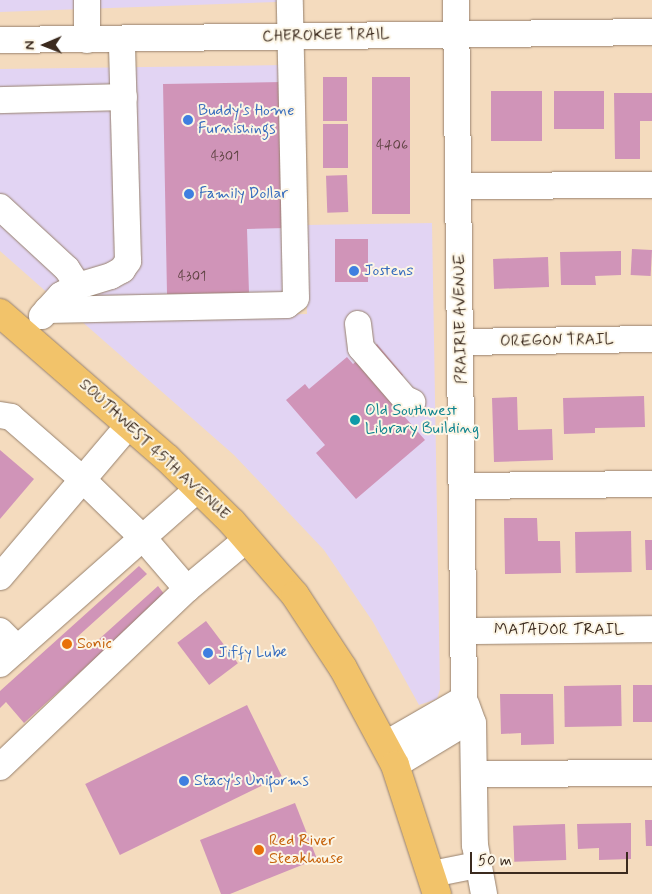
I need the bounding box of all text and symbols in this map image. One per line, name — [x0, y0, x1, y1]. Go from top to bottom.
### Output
north arrow — [20, 20, 70, 70]
street label: CHEROKEE TRAIL — [260, 25, 392, 47]
text: N — [21, 40, 39, 50]
place label: Buddy's Home Furnishings — [198, 101, 294, 139]
marker: Buddy's Home Furnishings — [182, 114, 194, 126]
house number: 4406 — [376, 137, 408, 153]
house number: 4301 — [211, 148, 239, 164]
place label: Family Dollar — [199, 184, 289, 204]
marker: Family Dollar — [183, 188, 195, 200]
street label: PRAIRIE AVENUE — [450, 254, 472, 384]
place label: Jostens — [364, 261, 413, 281]
marker: Jostens — [348, 265, 360, 277]
house number: 4301 — [178, 268, 206, 284]
street label: OREGON TRAIL — [500, 330, 614, 352]
street label: SOUTHWEST 45TH AVENUE — [75, 375, 233, 525]
place label: Old Southwest Library Building — [365, 401, 475, 439]
marker: Old Southwest Library Building — [349, 414, 361, 426]
street label: MATADOR TRAIL — [496, 620, 622, 640]
place label: Sonic — [77, 634, 112, 654]
marker: Sonic — [61, 638, 73, 650]
place label: Jiffy Lube — [218, 643, 288, 663]
marker: Jiffy Lube — [202, 647, 214, 659]
place label: Stacy's Uniforms — [194, 771, 308, 791]
marker: Stacy's Uniforms — [178, 775, 190, 787]
place label: Red River Steakhouse — [269, 831, 343, 869]
scale bar — [472, 842, 630, 874]
marker: Red River Steakhouse — [253, 844, 265, 856]
text: 50 m — [478, 851, 512, 871]

